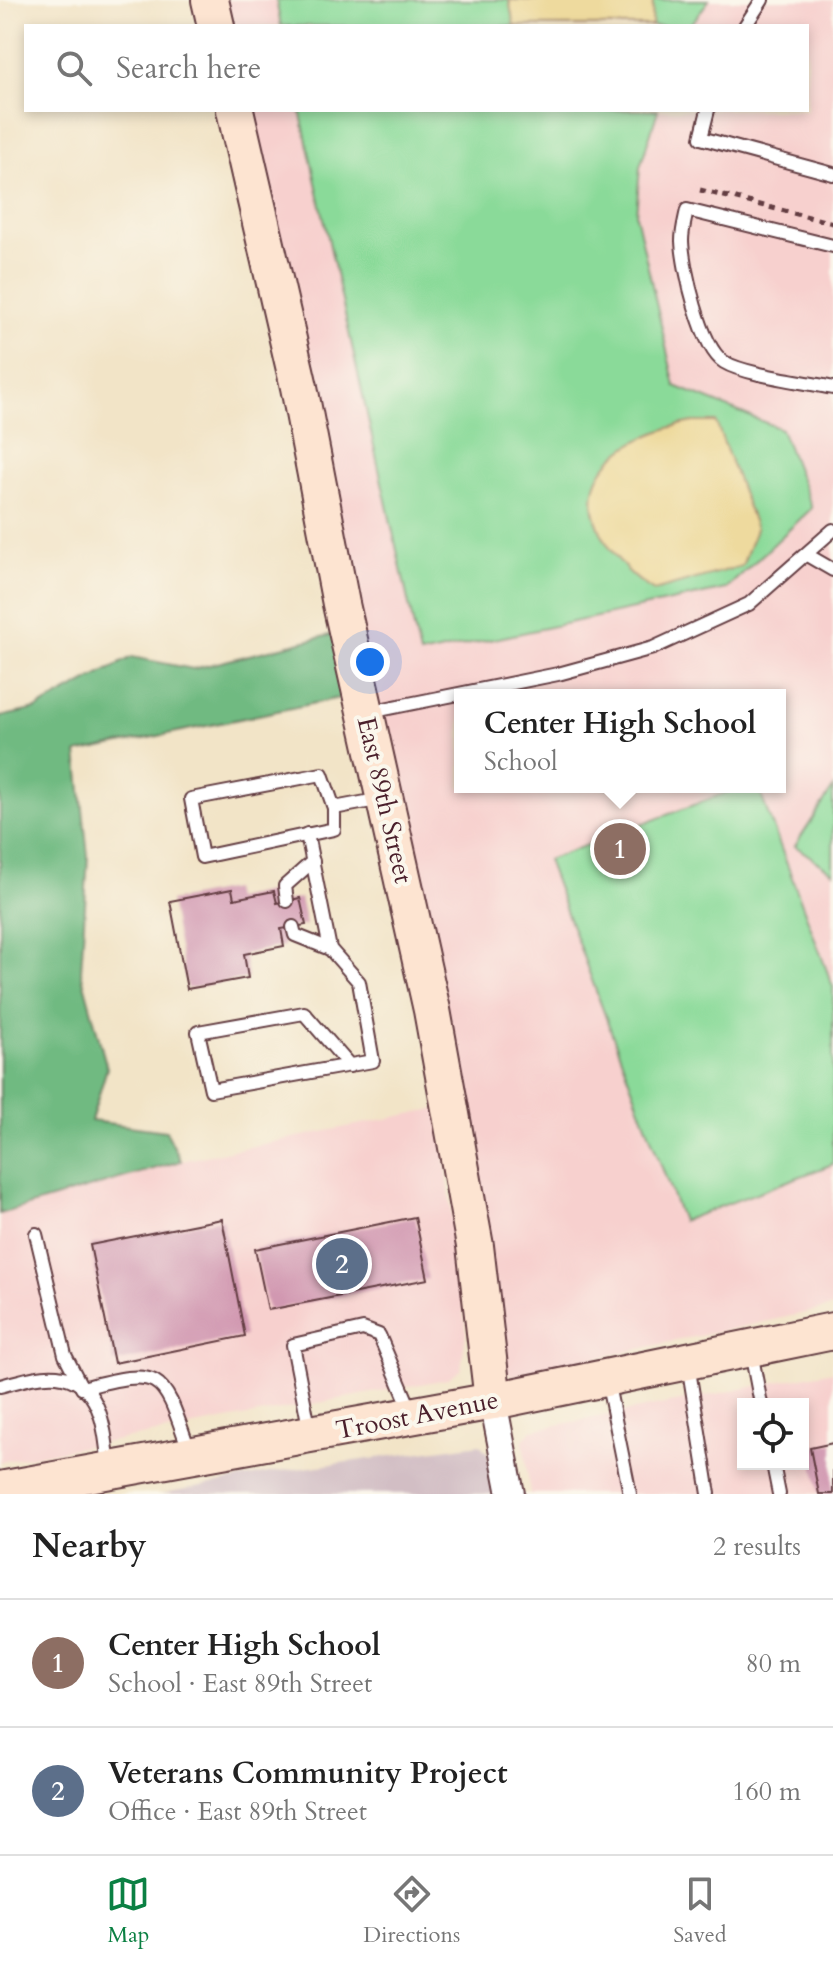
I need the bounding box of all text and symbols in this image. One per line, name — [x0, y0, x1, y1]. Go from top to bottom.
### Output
search box — [24, 24, 809, 112]
icon: search — [52, 46, 96, 90]
text: Search here — [116, 48, 261, 89]
your location — [350, 642, 390, 682]
popup — [454, 689, 786, 793]
text: Center High School — [484, 703, 756, 744]
street label: East 89th Street — [349, 713, 421, 887]
text: School — [484, 744, 558, 779]
pin: 1 — [594, 819, 646, 879]
pin: 2 — [316, 1234, 368, 1294]
street label: Troost Avenue — [333, 1382, 501, 1448]
map controls — [737, 1398, 809, 1470]
button: locate — [737, 1398, 809, 1470]
text: Nearby — [32, 1523, 147, 1569]
text: 2 results — [713, 1529, 801, 1564]
text: Center High School — [108, 1625, 381, 1666]
text: 1 — [51, 1646, 65, 1681]
text: 80 m — [745, 1646, 801, 1681]
text: School · East 89th Street — [108, 1666, 372, 1701]
text: Veterans Community Project — [108, 1753, 508, 1794]
text: 2 — [51, 1774, 65, 1809]
text: 160 m — [732, 1774, 801, 1809]
text: Office · East 89th Street — [108, 1794, 367, 1829]
tab: Map — [106, 1872, 150, 1950]
tab: Directions — [363, 1872, 460, 1950]
tab: Saved — [673, 1872, 727, 1950]

